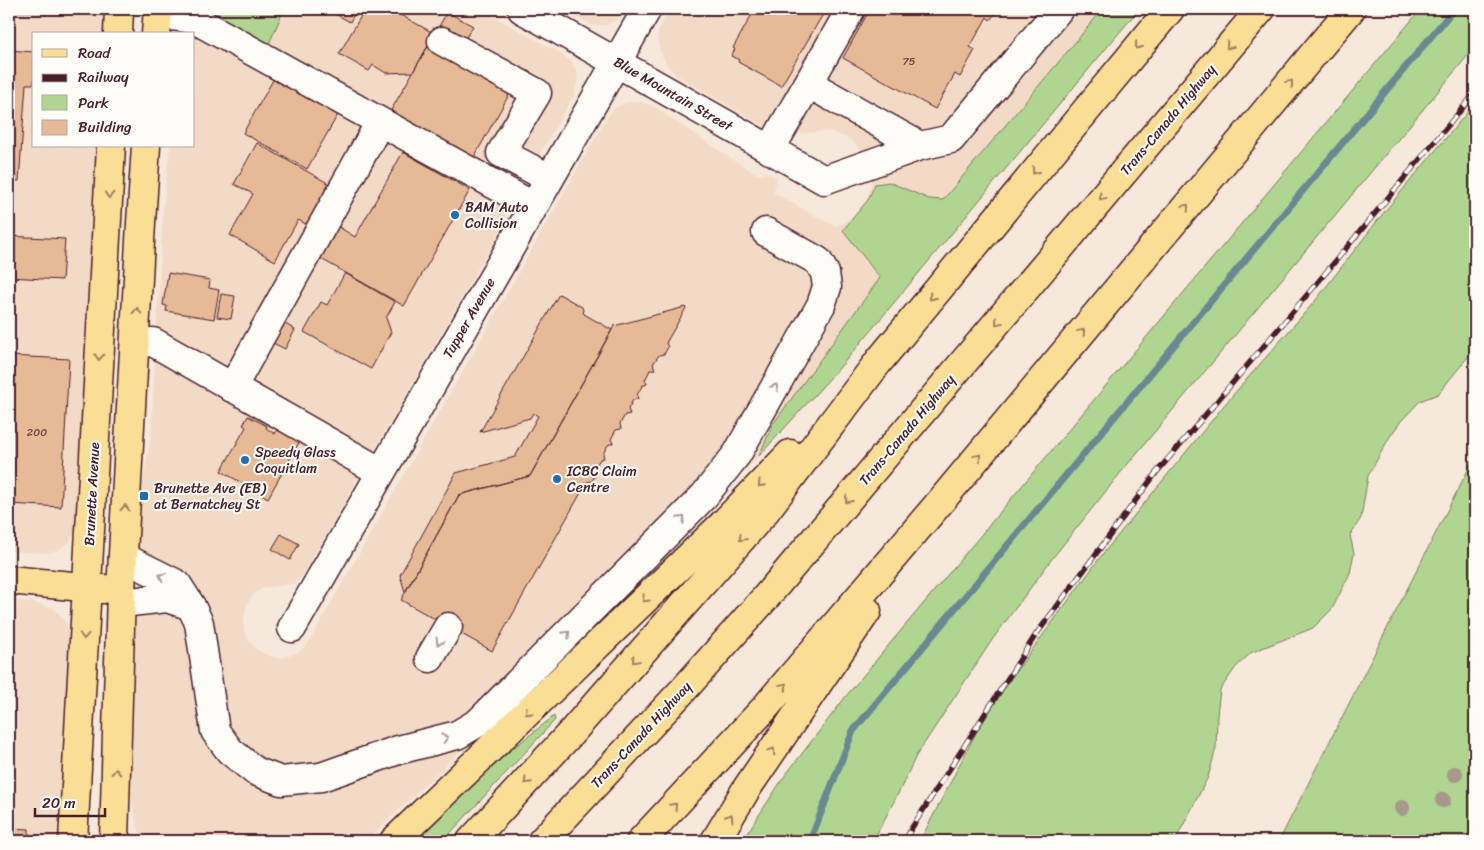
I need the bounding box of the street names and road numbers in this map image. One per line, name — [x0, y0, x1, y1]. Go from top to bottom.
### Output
street label: Blue Mountain Street — [609, 50, 738, 139]
street label: Trans-Canada Highway — [1114, 58, 1223, 181]
street label: Tupper Avenue — [436, 273, 502, 363]
street label: Trans-Canada Highway — [853, 368, 962, 491]
street label: Brunette Avenue — [77, 441, 107, 546]
street label: Trans-Canada Highway — [584, 675, 698, 795]

